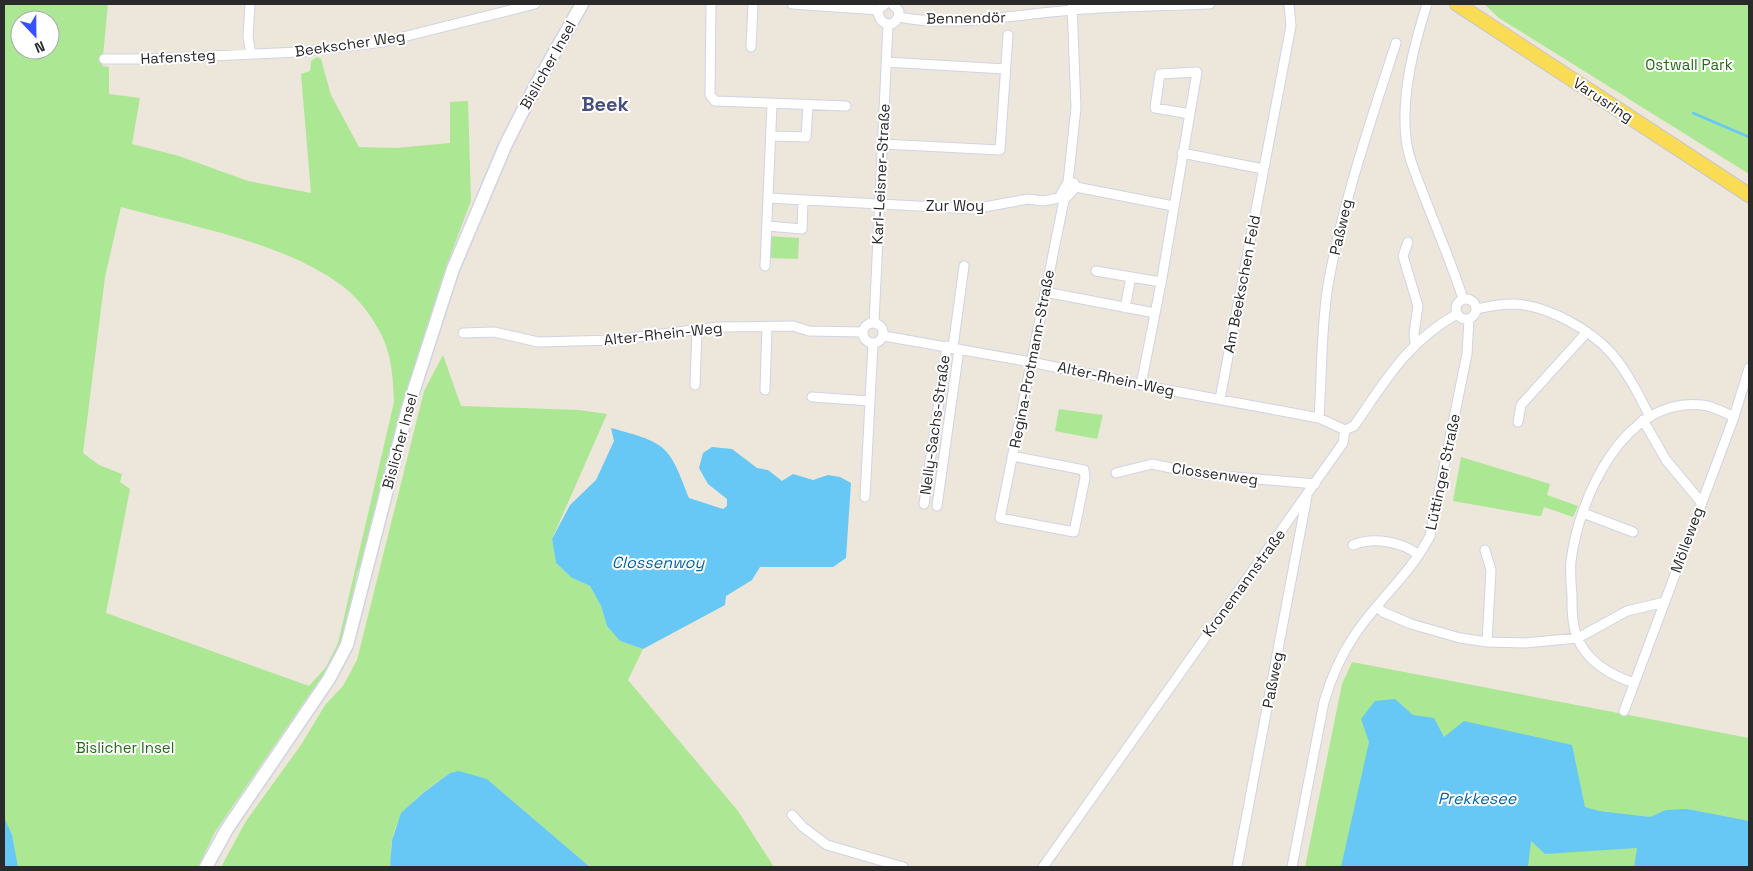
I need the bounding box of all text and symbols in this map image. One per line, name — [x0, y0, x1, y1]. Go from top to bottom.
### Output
street label: Bennendör — [926, 7, 1006, 28]
north arrow — [10, 10, 60, 60]
street label: Bislicher Insel — [515, 17, 580, 113]
street label: Beekscher Weg — [293, 26, 406, 61]
text: N — [32, 37, 48, 57]
street label: Hafensteg — [140, 45, 216, 68]
park label: Ostwall Park — [1645, 55, 1733, 74]
street label: Varusring — [1569, 73, 1637, 126]
district label: Beek — [581, 91, 629, 117]
street label: Karl-Leisner-Straße — [867, 103, 894, 245]
street label: Zur Woy — [926, 196, 984, 215]
street label: Paßweg — [1325, 197, 1356, 257]
street label: Am Beekschen Feld — [1219, 213, 1264, 354]
street label: Regina-Protmann-Straße — [1005, 268, 1058, 450]
street label: Alter-Rhein-Weg — [603, 318, 723, 349]
street label: Nelly-Sachs-Straße — [915, 354, 954, 496]
street label: Alter-Rhein-Weg — [1056, 357, 1176, 400]
street label: Bislicher Insel — [378, 391, 421, 491]
street label: Lüttinger Straße — [1421, 412, 1464, 532]
street label: Clossenweg — [1171, 458, 1259, 489]
street label: Mölleweg — [1666, 504, 1707, 575]
street label: Kronemannstraße — [1198, 525, 1289, 640]
water label: Clossenwoy — [612, 552, 705, 573]
street label: Paßweg — [1258, 650, 1287, 710]
park label: Bislicher Insel — [76, 738, 174, 757]
water label: Prekkesee — [1438, 788, 1517, 809]

